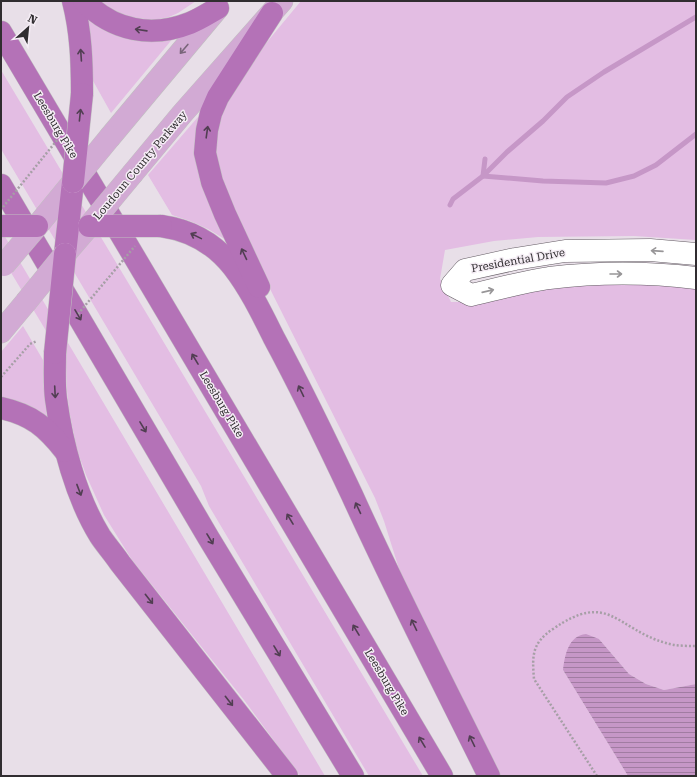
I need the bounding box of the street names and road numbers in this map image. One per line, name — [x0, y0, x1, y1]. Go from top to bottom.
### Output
street label: Leesburg Pike — [31, 90, 80, 161]
street label: Loudoun County Parkway — [91, 108, 190, 223]
street label: Presidential Drive — [470, 246, 566, 275]
street label: Leesburg Pike — [197, 369, 246, 440]
street label: Leesburg Pike — [362, 647, 411, 718]

